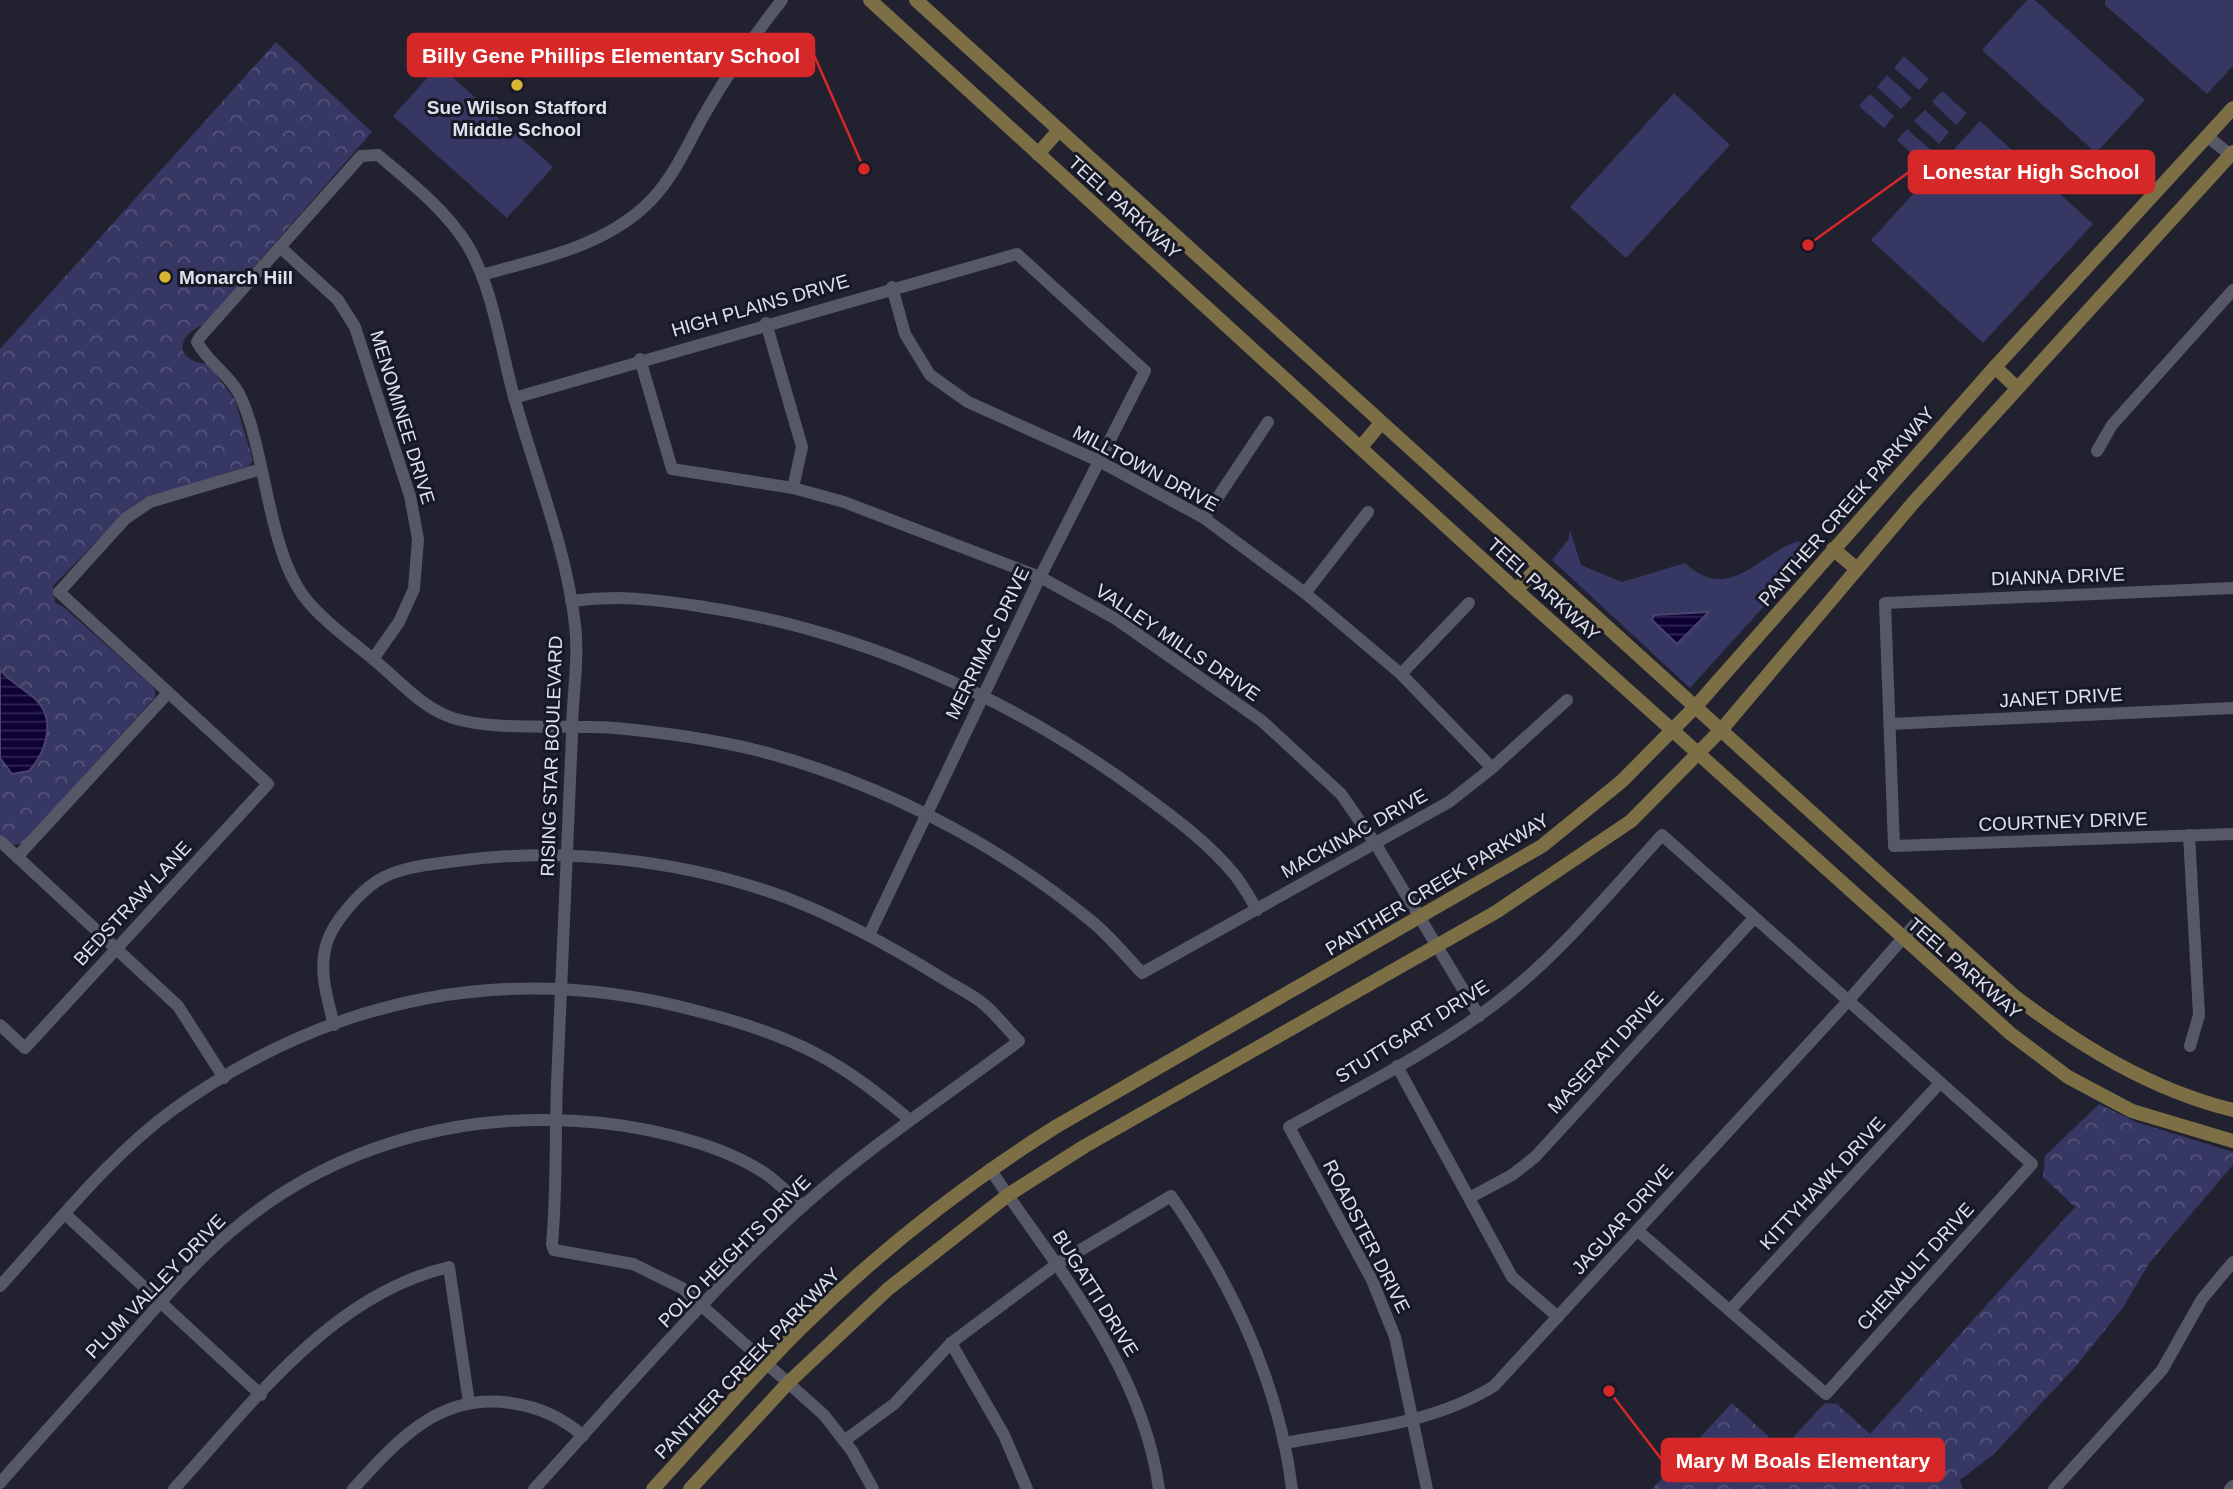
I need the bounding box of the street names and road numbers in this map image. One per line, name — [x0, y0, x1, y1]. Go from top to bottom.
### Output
street label: TEEL PARKWAY — [1064, 152, 1185, 263]
street label: HIGH PLAINS DRIVE — [669, 270, 851, 341]
street label: MENOMINEE DRIVE — [366, 328, 439, 507]
street label: PANTHER CREEK PARKWAY — [1754, 402, 1939, 610]
street label: MILLTOWN DRIVE — [1069, 421, 1222, 516]
street label: TEEL PARKWAY — [1483, 534, 1604, 645]
street label: MERRIMAC DRIVE — [941, 564, 1033, 723]
street label: DIANNA DRIVE — [1991, 564, 2125, 589]
street label: VALLEY MILLS DRIVE — [1092, 580, 1264, 705]
street label: RISING STAR BOULEVARD — [537, 635, 566, 877]
street label: JANET DRIVE — [1999, 684, 2123, 711]
street label: MACKINAC DRIVE — [1278, 785, 1431, 882]
street label: COURTNEY DRIVE — [1978, 808, 2148, 835]
street label: PANTHER CREEK PARKWAY — [1322, 809, 1553, 960]
street label: BEDSTRAW LANE — [69, 837, 195, 970]
street label: TEEL PARKWAY — [1904, 913, 2026, 1024]
street label: STUTTGART DRIVE — [1332, 976, 1493, 1087]
street label: MASERATI DRIVE — [1543, 987, 1667, 1118]
street label: KITTYHAWK DRIVE — [1756, 1113, 1889, 1254]
street label: ROADSTER DRIVE — [1319, 1156, 1414, 1316]
street label: JAGUAR DRIVE — [1568, 1160, 1677, 1279]
street label: POLO HEIGHTS DRIVE — [654, 1171, 815, 1332]
street label: CHENAULT DRIVE — [1853, 1198, 1978, 1334]
street label: PLUM VALLEY DRIVE — [81, 1210, 229, 1363]
street label: BUGATTI DRIVE — [1048, 1227, 1143, 1360]
street label: PANTHER CREEK PARKWAY — [651, 1263, 844, 1463]

